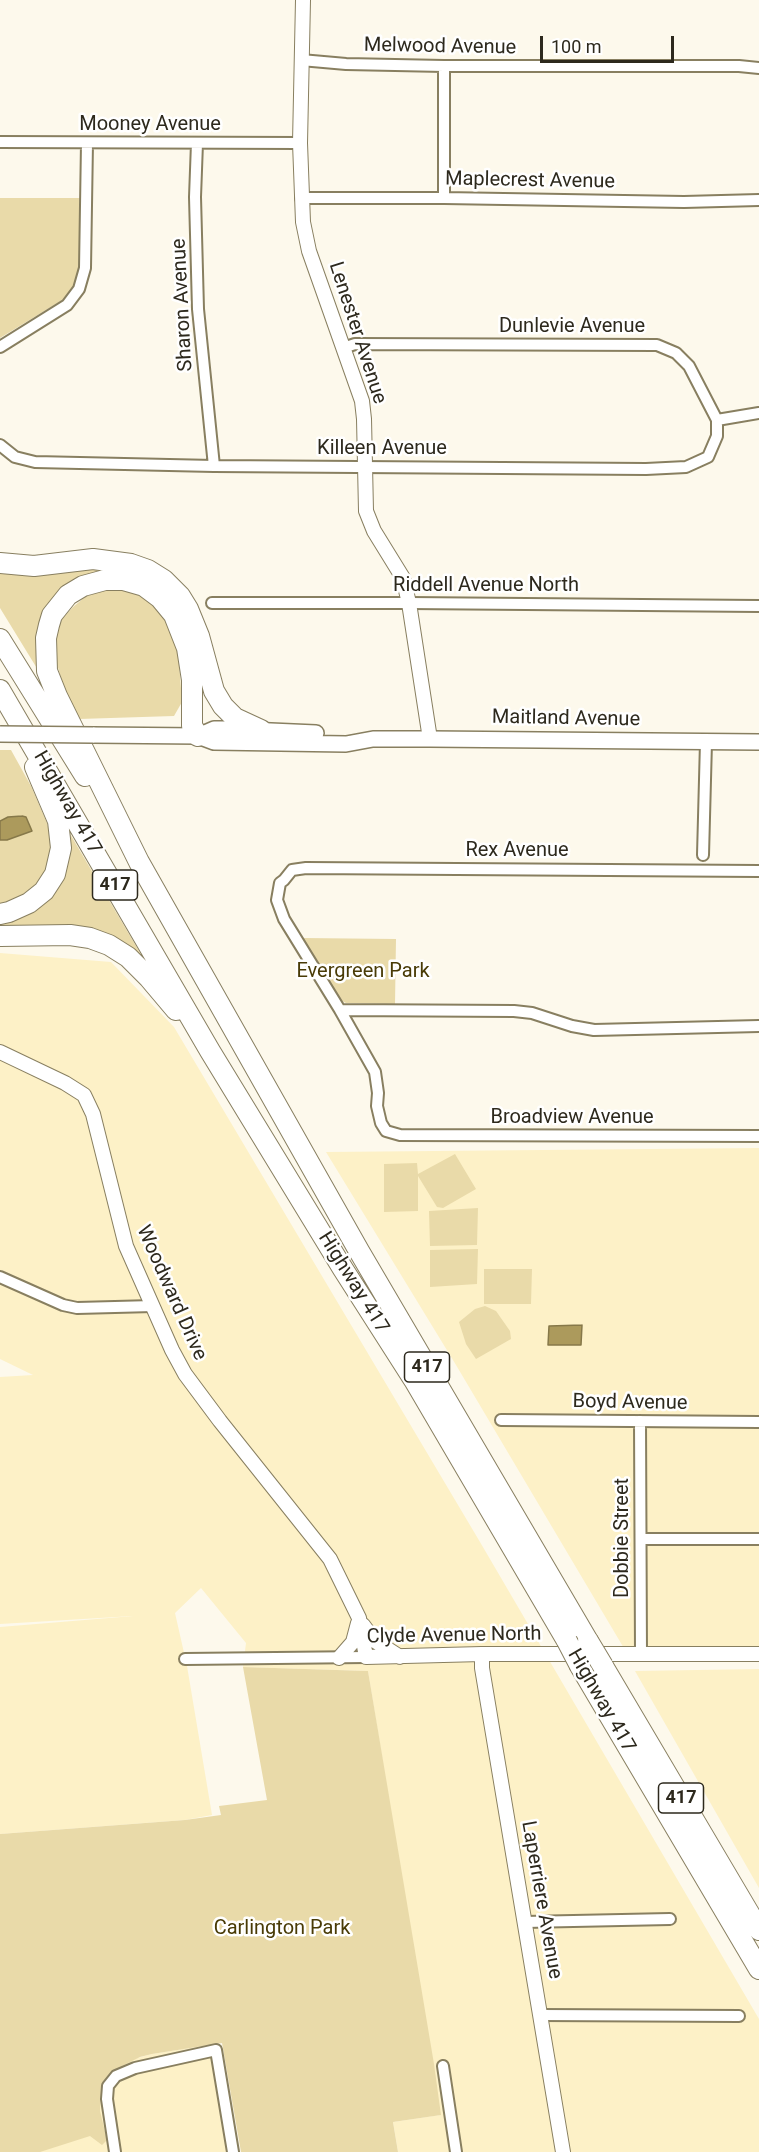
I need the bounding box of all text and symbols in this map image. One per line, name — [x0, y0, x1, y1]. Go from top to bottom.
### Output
scale bar — [543, 24, 676, 62]
street label: Melwood Avenue — [364, 34, 516, 60]
text: 100 m — [551, 36, 602, 57]
street label: Mooney Avenue — [79, 113, 221, 137]
street label: Maplecrest Avenue — [445, 168, 615, 194]
street label: Sharon Avenue — [168, 238, 198, 372]
street label: Lenester Avenue — [323, 259, 391, 407]
street label: Dunlevie Avenue — [499, 315, 645, 339]
street label: Killeen Avenue — [317, 437, 447, 461]
street label: Riddell Avenue North — [393, 574, 579, 598]
street label: Maitland Avenue — [492, 706, 640, 732]
street label: Highway 417 — [28, 747, 106, 859]
street label: Rex Avenue — [465, 839, 569, 863]
road number: 417 — [92, 870, 138, 900]
park label: Evergreen Park — [296, 960, 430, 984]
street label: Broadview Avenue — [490, 1106, 654, 1130]
street label: Woodward Drive — [131, 1222, 211, 1364]
street label: Highway 417 — [312, 1228, 394, 1338]
road number: 417 — [404, 1352, 450, 1382]
street label: Boyd Avenue — [572, 1390, 688, 1416]
street label: Dobbie Street — [611, 1478, 635, 1598]
street label: Clyde Avenue North — [366, 1622, 542, 1650]
street label: Highway 417 — [562, 1645, 640, 1757]
road number: 417 — [658, 1783, 704, 1813]
street label: Laperriere Avenue — [515, 1819, 567, 1981]
park label: Carlington Park — [214, 1917, 350, 1941]

